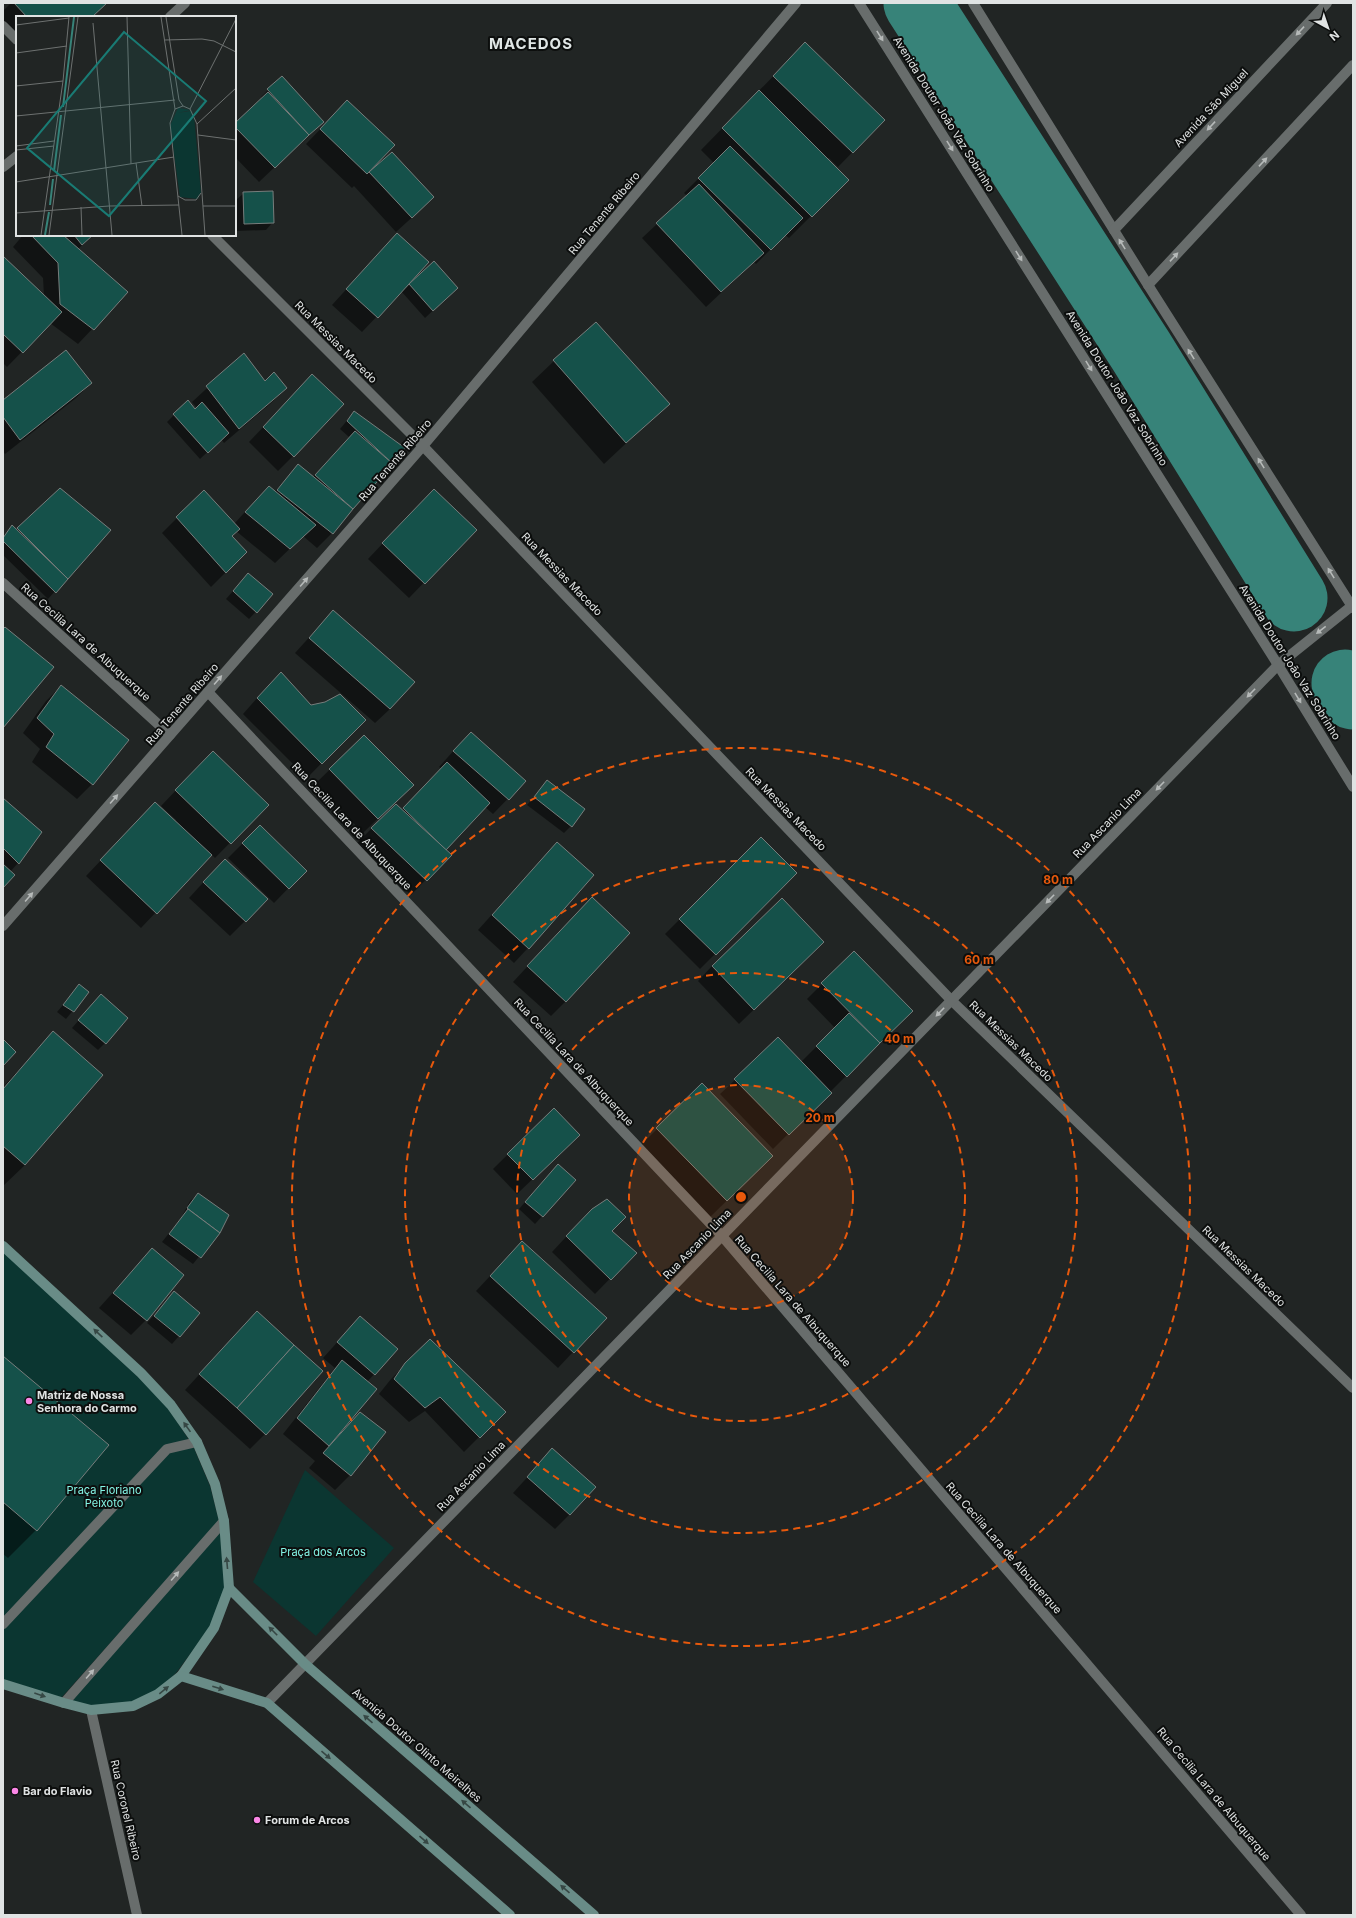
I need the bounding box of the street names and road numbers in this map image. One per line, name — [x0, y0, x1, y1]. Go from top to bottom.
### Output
street label: Avenida Doutor João Vaz Sobrinho — [890, 34, 998, 195]
street label: Avenida São Miguel — [1171, 66, 1251, 150]
street label: Rua Tenente Ribeiro — [565, 168, 643, 257]
street label: Rua Messias Macedo — [292, 298, 380, 386]
street label: Avenida Doutor João Vaz Sobrinho — [1063, 308, 1171, 469]
street label: Rua Tenente Ribeiro — [356, 416, 435, 504]
street label: Rua Messias Macedo — [519, 529, 606, 619]
street label: Rua Cecilia Lara de Albuquerque — [18, 580, 154, 704]
street label: Avenida Doutor João Vaz Sobrinho — [1236, 582, 1344, 743]
street label: Rua Tenente Ribeiro — [143, 660, 222, 748]
street label: Rua Cecilia Lara de Albuquerque — [289, 759, 415, 893]
street label: Rua Messias Macedo — [743, 764, 830, 854]
street label: Rua Ascanio Lima — [1070, 785, 1144, 861]
street label: Rua Cecilia Lara de Albuquerque — [511, 995, 637, 1129]
street label: Rua Messias Macedo — [966, 998, 1056, 1085]
street label: Rua Ascanio Lima — [660, 1206, 734, 1282]
street label: Rua Messias Macedo — [1199, 1223, 1289, 1310]
street label: Rua Cecilia Lara de Albuquerque — [732, 1232, 854, 1370]
street label: Rua Ascanio Lima — [434, 1438, 508, 1514]
street label: Rua Cecilia Lara de Albuquerque — [943, 1479, 1065, 1617]
street label: Avenida Doutor Olinto Meirelhes — [349, 1685, 485, 1805]
street label: Rua Cecilia Lara de Albuquerque — [1154, 1725, 1274, 1863]
street label: Rua Coronel Ribeiro — [108, 1758, 144, 1862]

